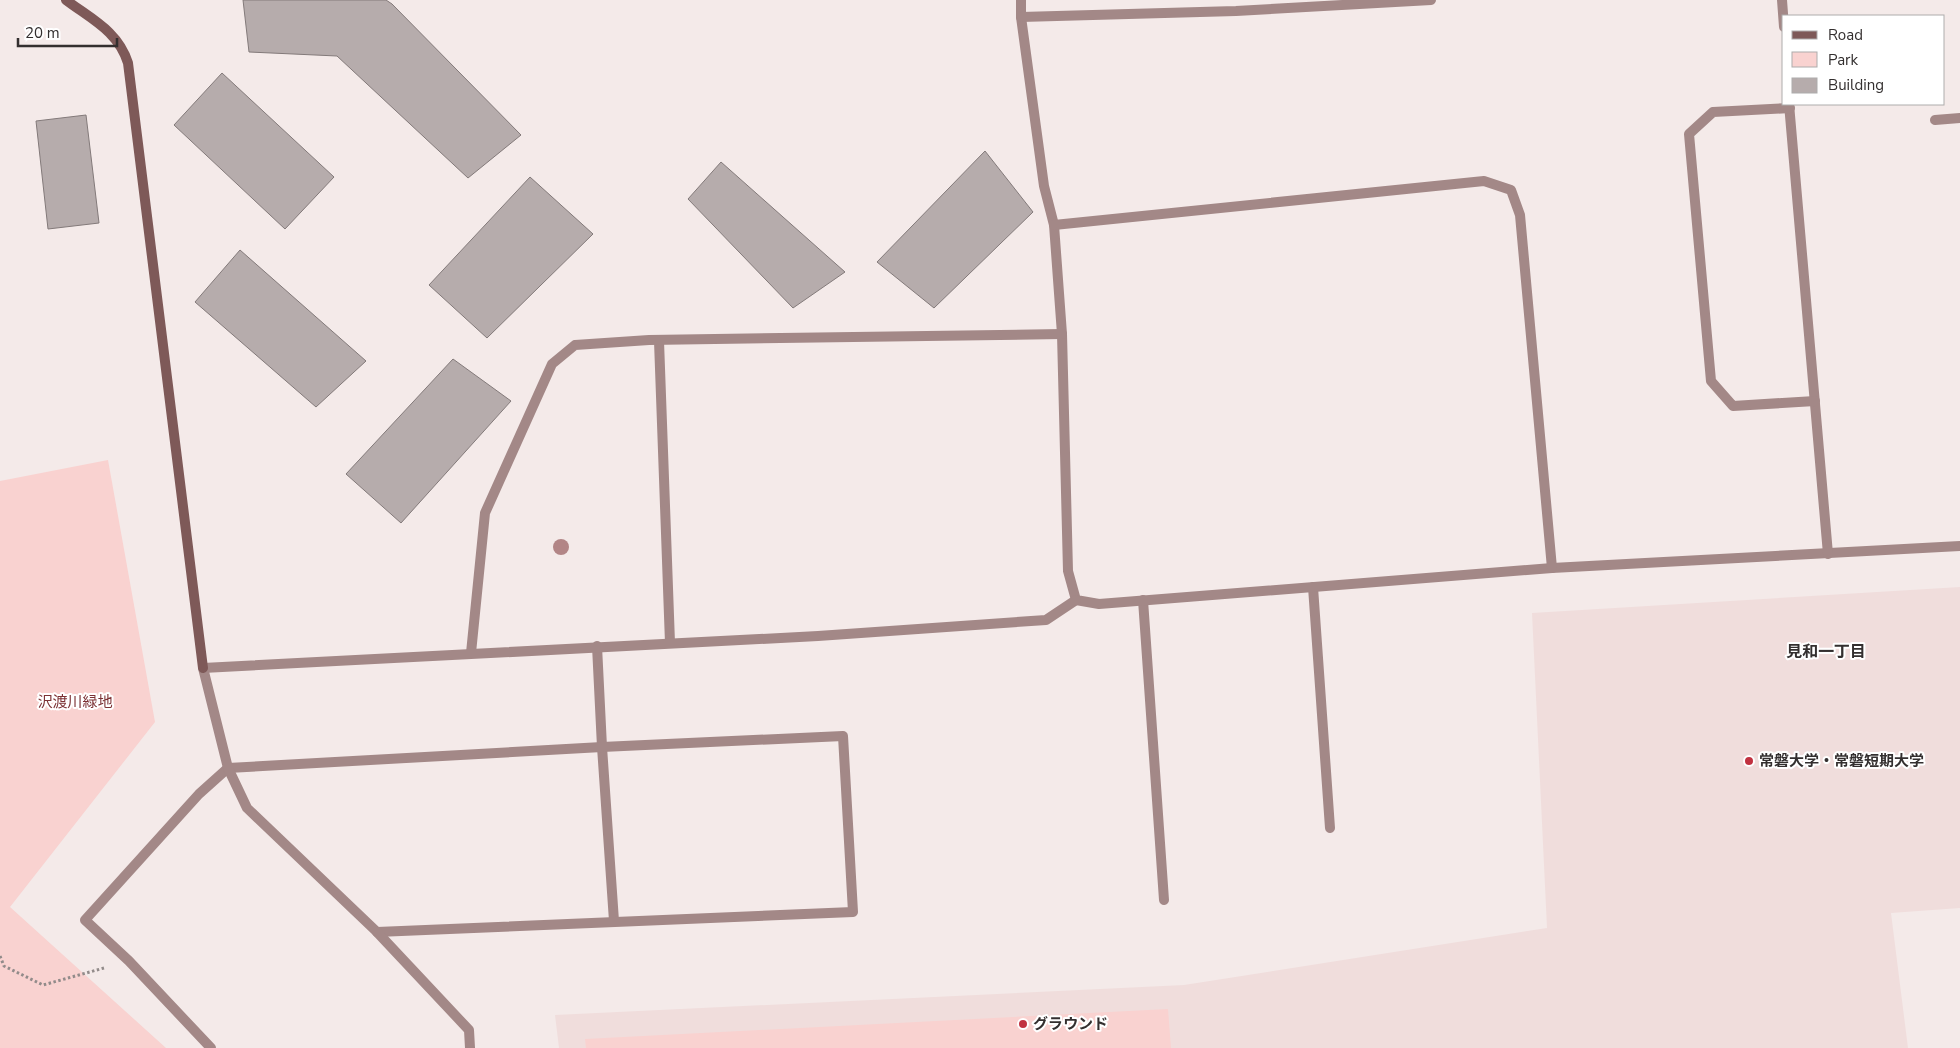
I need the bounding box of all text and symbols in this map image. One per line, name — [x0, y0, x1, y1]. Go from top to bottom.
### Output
scale bar — [18, 15, 116, 47]
legend — [1782, 15, 1945, 105]
text: 20 m — [25, 23, 60, 43]
text: Road — [1828, 25, 1863, 45]
text: Park — [1828, 50, 1858, 70]
text: Building — [1828, 75, 1884, 95]
district label: 見和一丁目 — [1786, 641, 1866, 663]
park label: 沢渡川緑地 — [37, 692, 113, 712]
place label: 常磐大学・常磐短期大学 — [1759, 751, 1924, 771]
marker: 常磐大学・常磐短期大学 — [1743, 755, 1755, 767]
place label: グラウンド — [1033, 1014, 1108, 1034]
marker: グラウンド — [1017, 1018, 1029, 1030]

